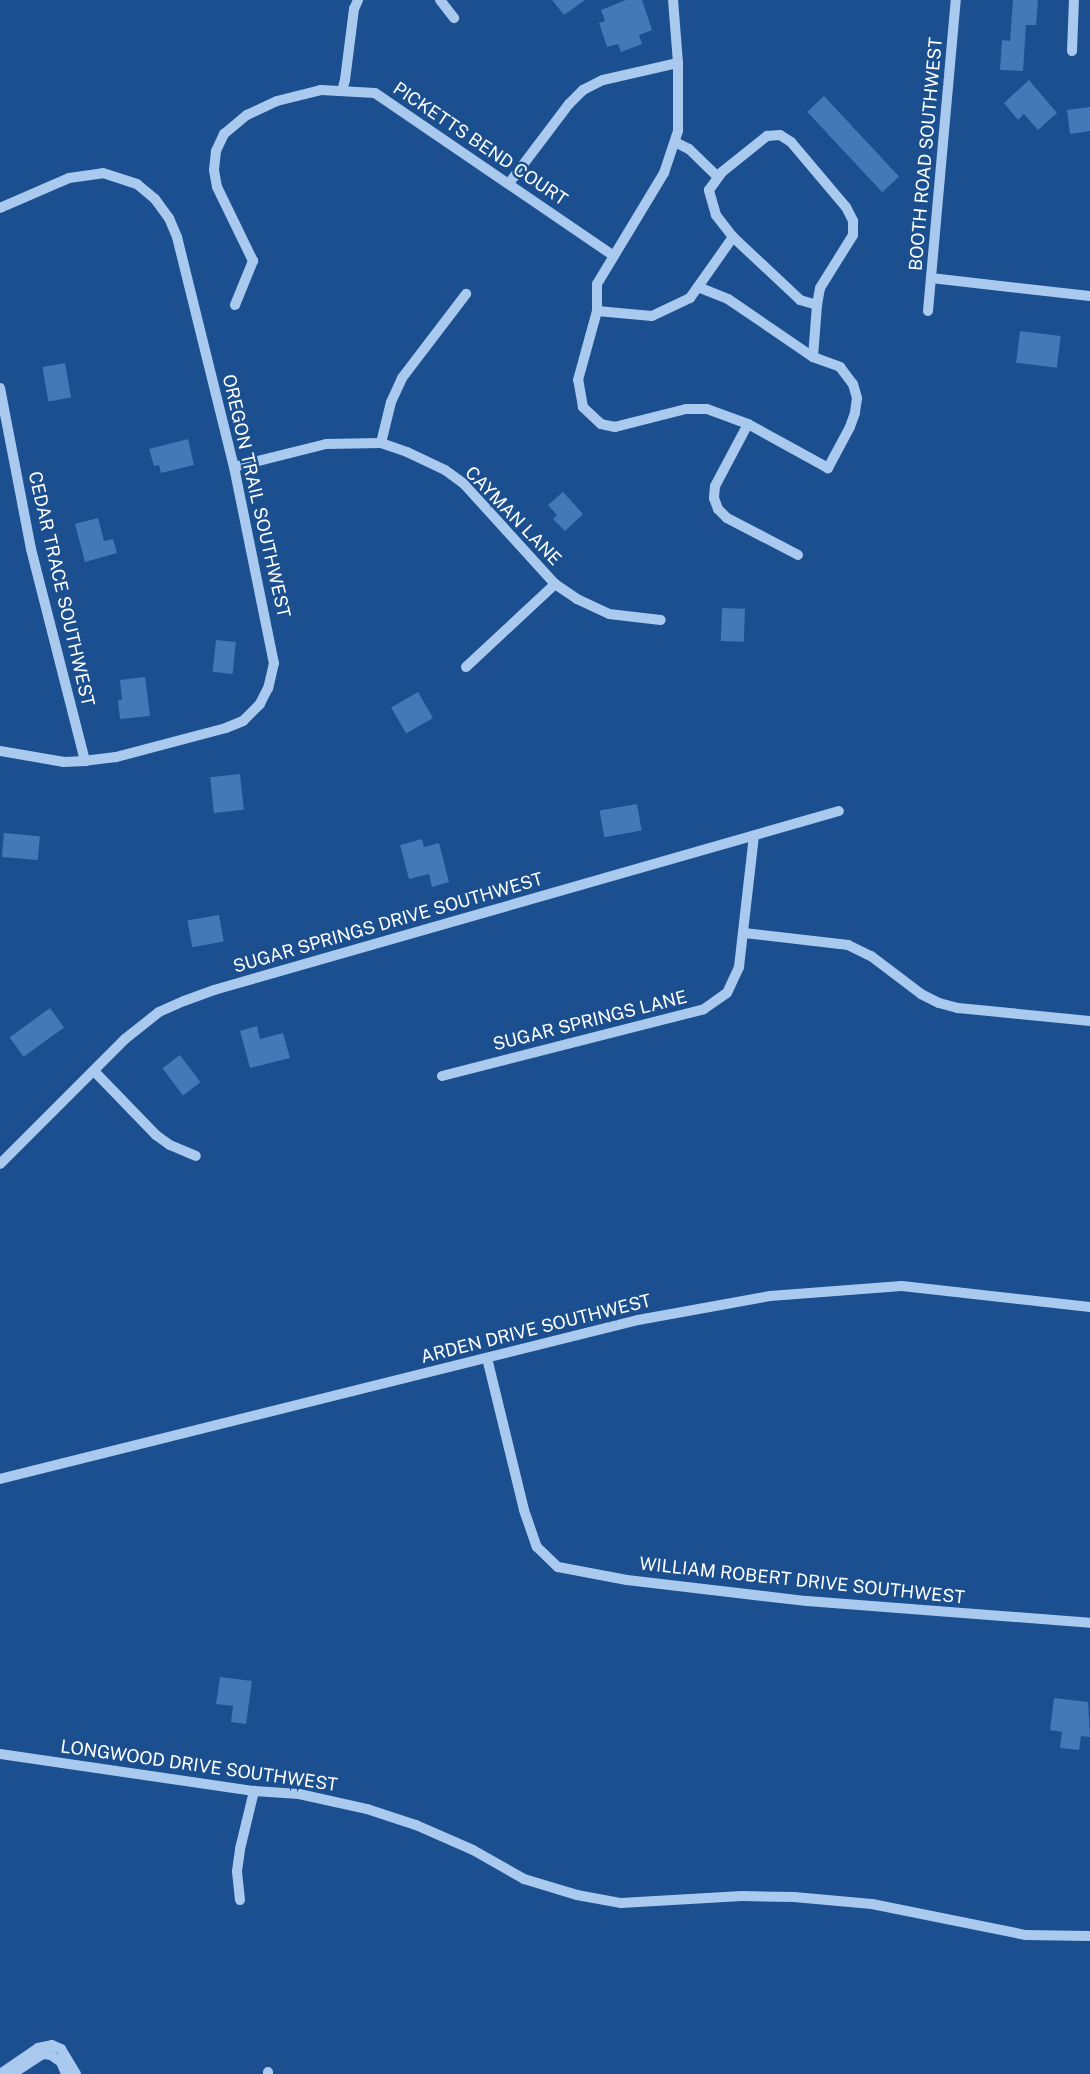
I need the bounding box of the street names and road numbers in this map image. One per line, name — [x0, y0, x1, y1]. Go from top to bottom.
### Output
street label: BOOTH ROAD SOUTHWEST — [905, 36, 947, 272]
street label: PICKETTS BEND COURT — [389, 78, 571, 210]
street label: OREGON TRAIL SOUTHWEST — [217, 372, 295, 620]
street label: CAYMAN LANE — [460, 462, 566, 570]
street label: CEDAR TRACE SOUTHWEST — [23, 469, 99, 709]
street label: SUGAR SPRINGS DRIVE SOUTHWEST — [231, 868, 545, 978]
street label: SUGAR SPRINGS LANE — [491, 986, 689, 1056]
street label: ARDEN DRIVE SOUTHWEST — [419, 1290, 653, 1368]
street label: WILLIAM ROBERT DRIVE SOUTHWEST — [638, 1553, 966, 1609]
street label: LONGWOOD DRIVE SOUTHWEST — [59, 1736, 339, 1796]

